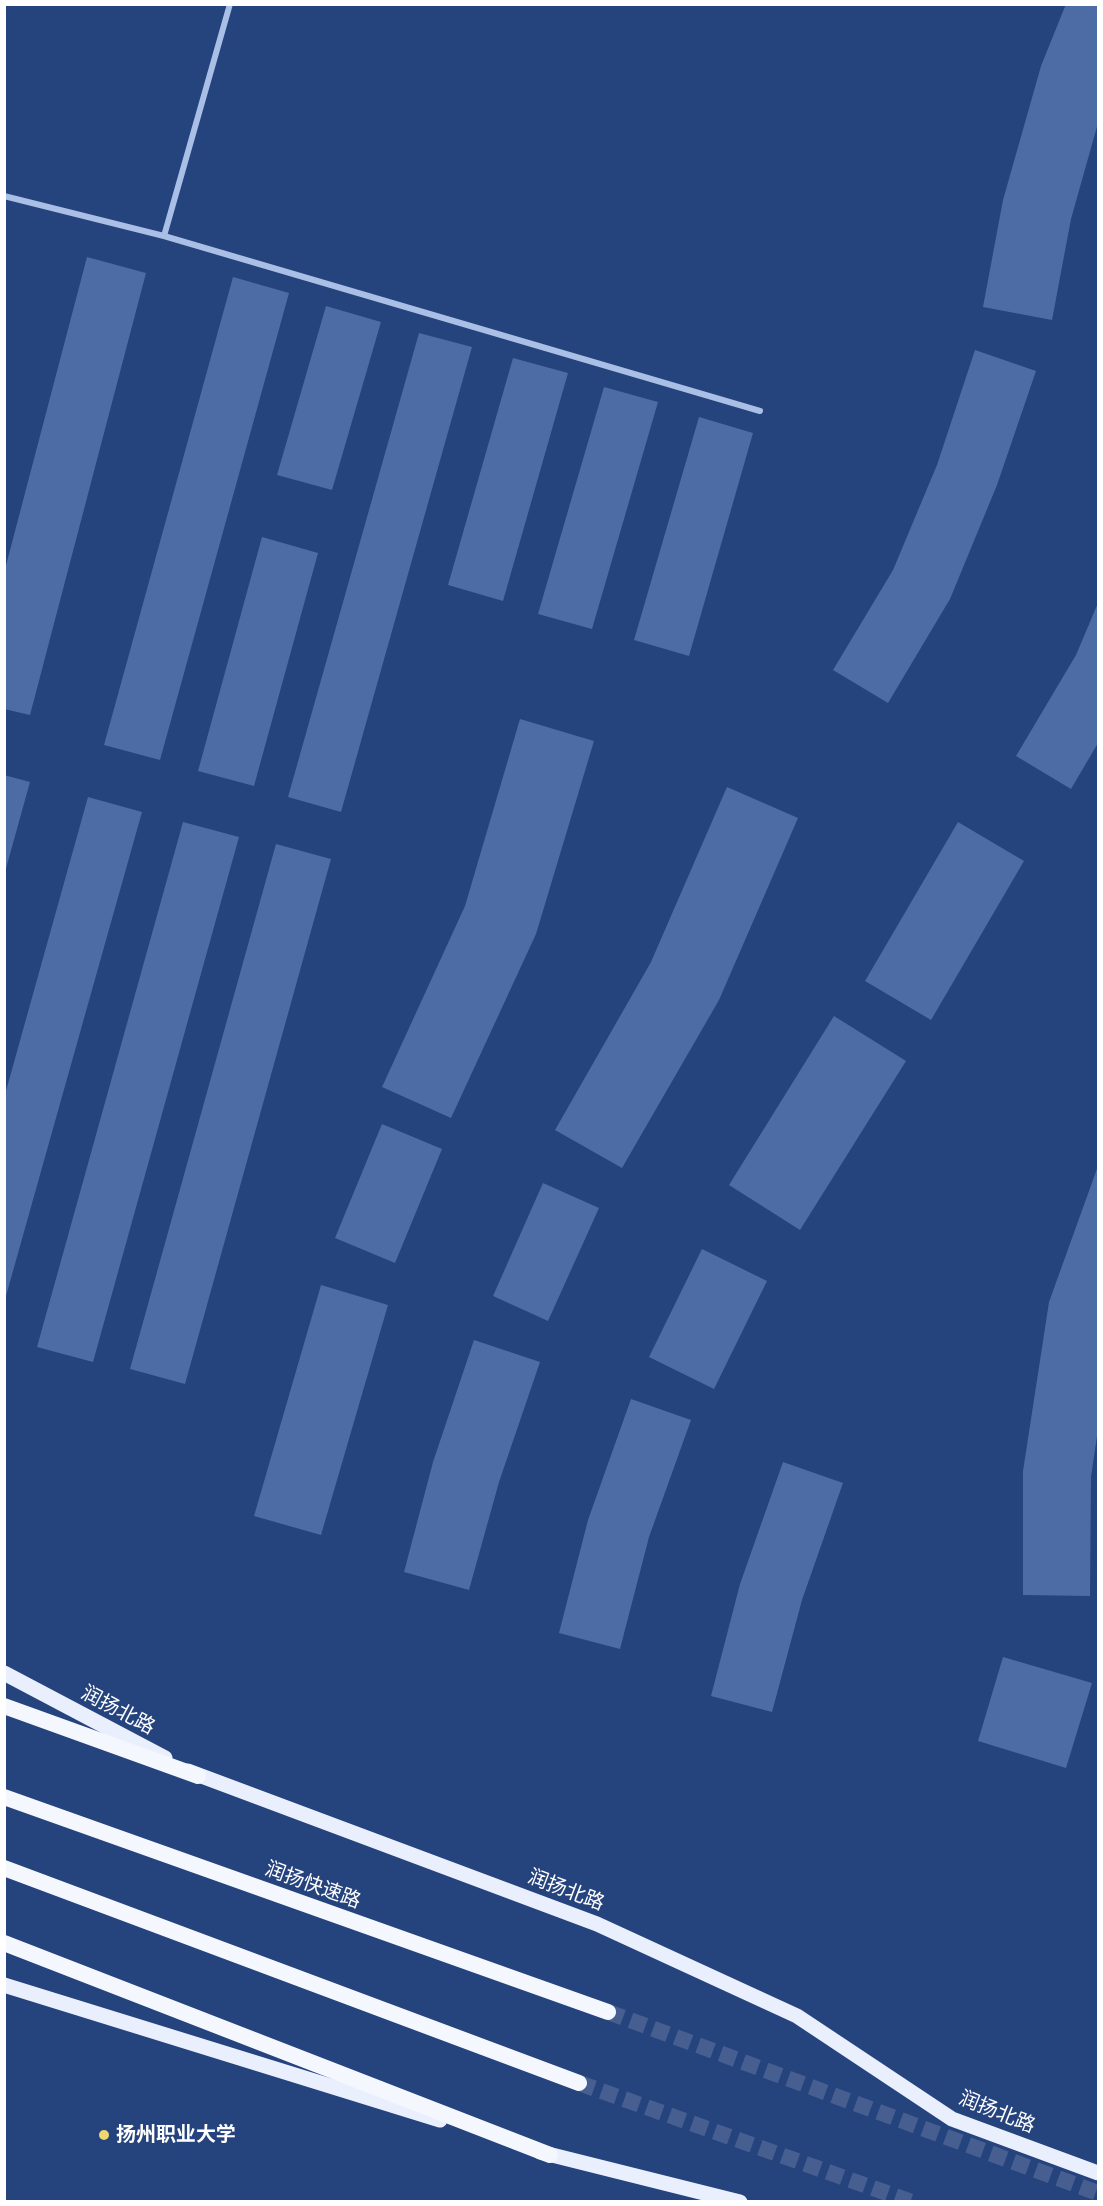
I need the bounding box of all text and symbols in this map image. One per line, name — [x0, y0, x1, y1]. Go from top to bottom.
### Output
street label: 润扬北路 — [77, 1681, 159, 1739]
street label: 润扬快速路 — [262, 1857, 364, 1913]
street label: 润扬北路 — [524, 1864, 608, 1916]
street label: 润扬北路 — [955, 2086, 1039, 2138]
place label: 扬州职业大学 — [116, 2123, 236, 2147]
marker: 扬州职业大学 — [97, 2128, 111, 2142]

